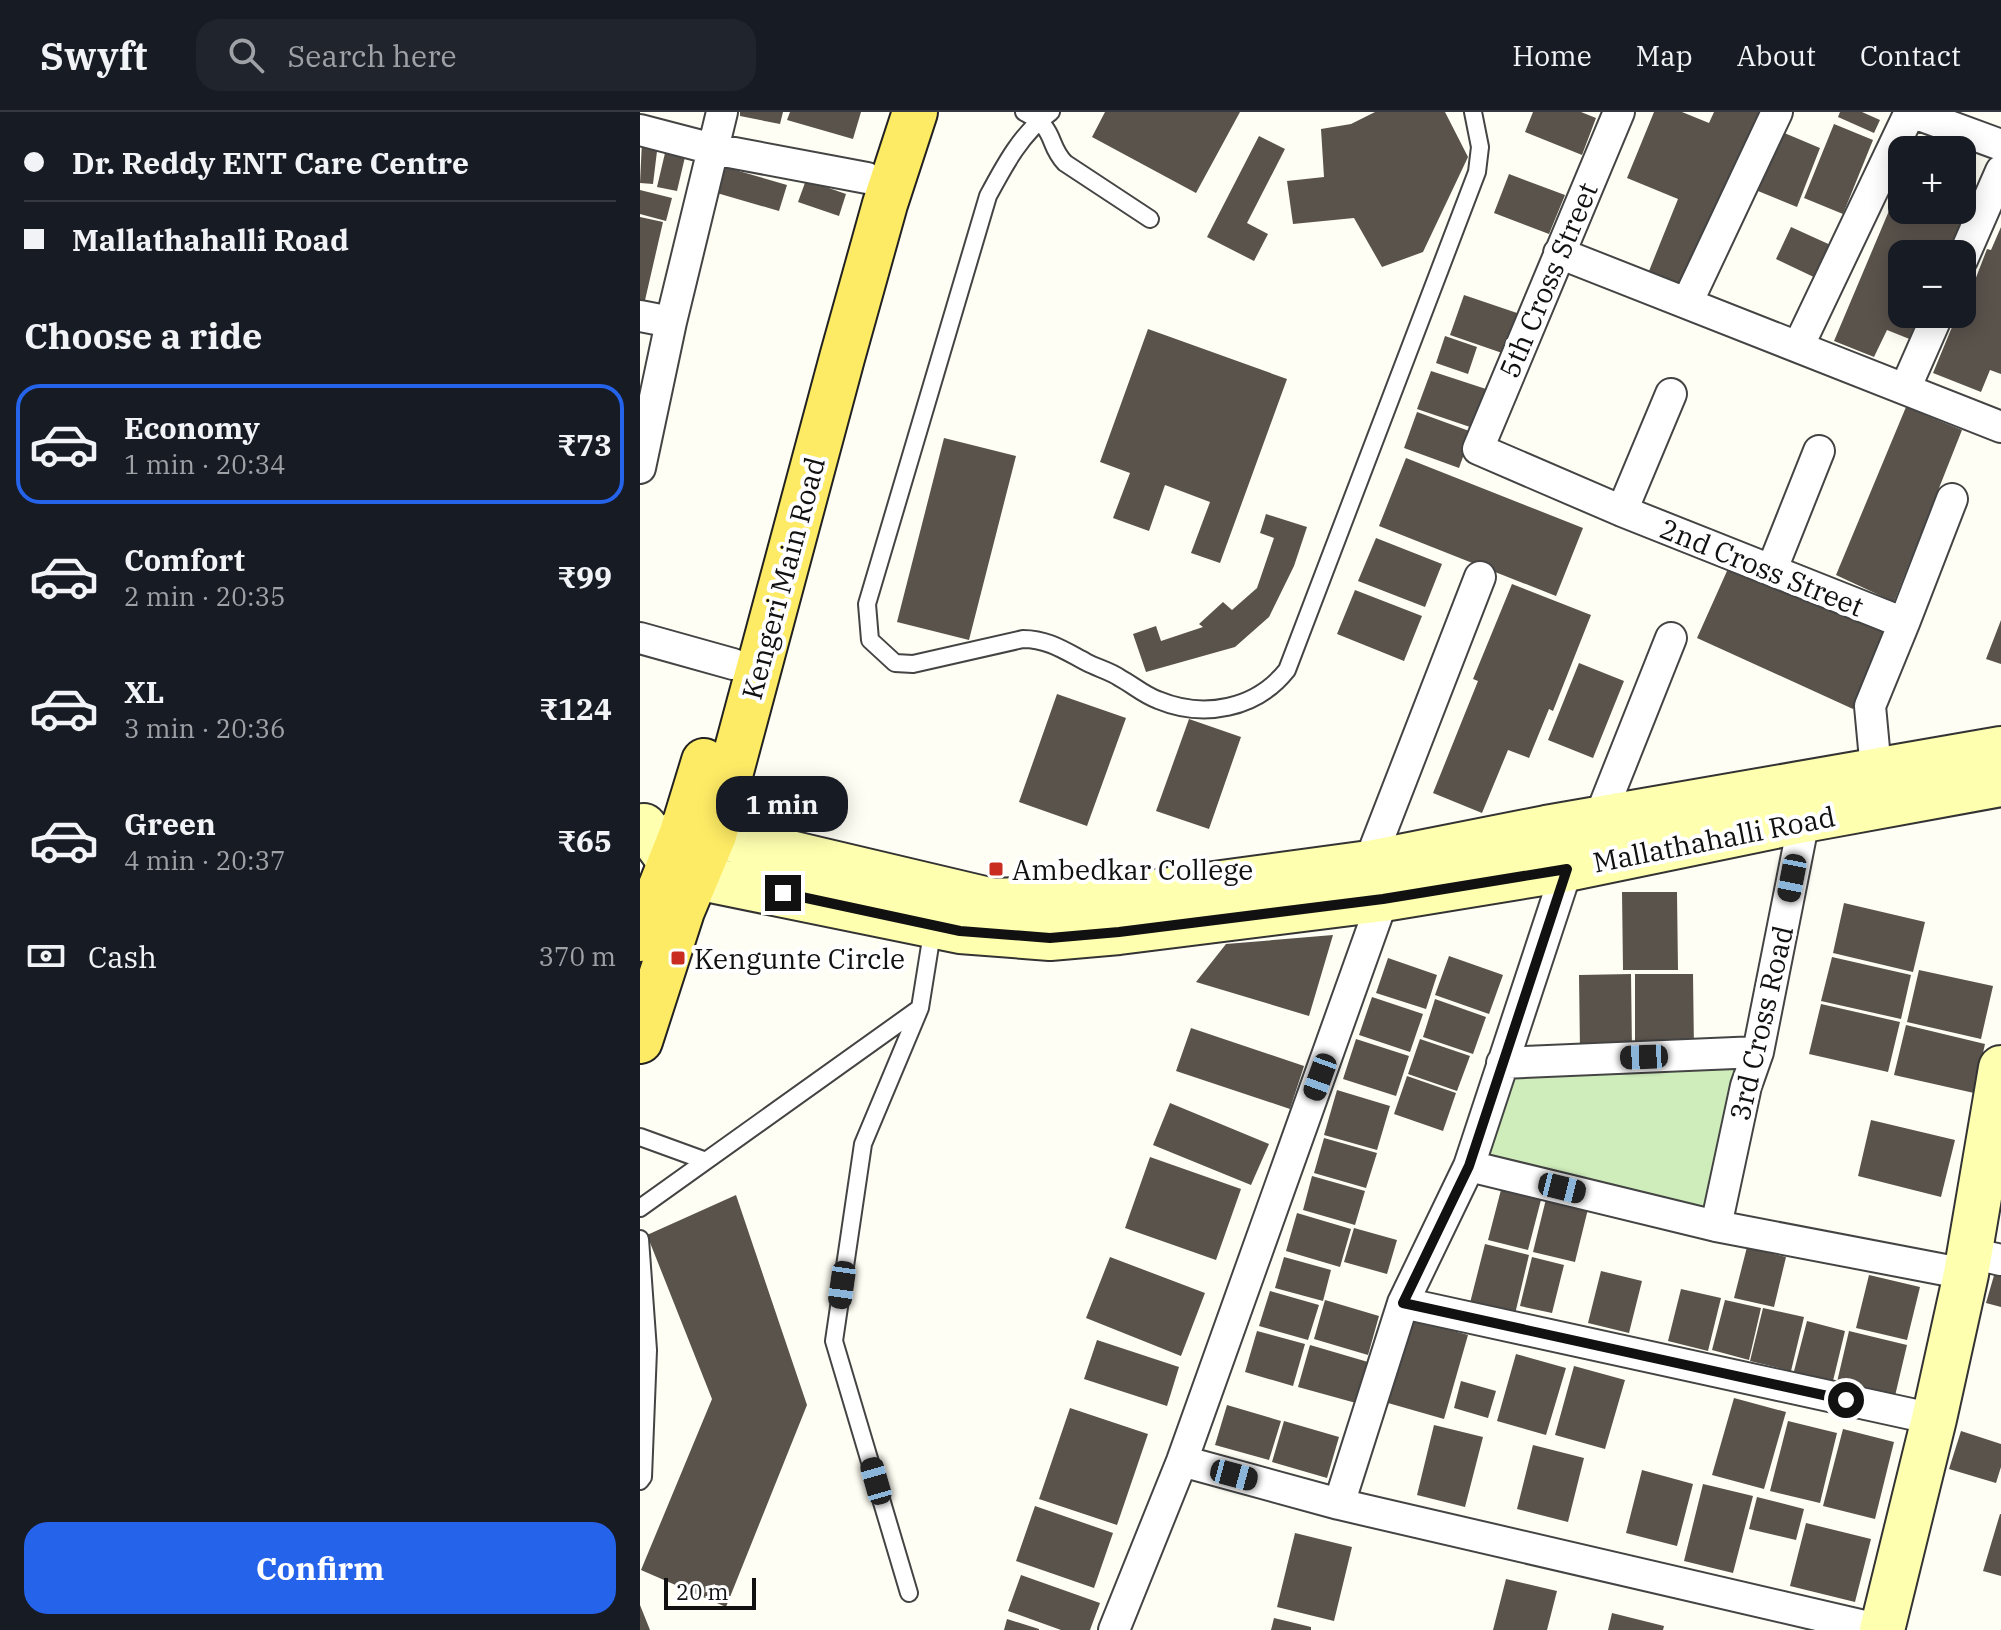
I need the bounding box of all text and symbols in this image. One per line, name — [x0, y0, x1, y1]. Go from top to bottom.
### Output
search box — [196, 19, 756, 91]
text: Swyft — [40, 31, 148, 80]
icon: search — [224, 33, 268, 77]
text: Search here — [288, 36, 457, 75]
text: Home — [1512, 37, 1592, 74]
text: Map — [1636, 37, 1693, 74]
text: About — [1737, 37, 1816, 74]
text: Contact — [1860, 37, 1961, 74]
map controls — [1888, 136, 1976, 328]
button: + — [1888, 136, 1976, 224]
text: Dr. Reddy ENT Care Centre — [72, 143, 469, 182]
street label: 5th Cross Street — [1490, 177, 1606, 383]
text: Mallathahalli Road — [72, 220, 349, 259]
button: − — [1888, 240, 1976, 328]
text: Choose a ride — [24, 312, 263, 359]
icon: car — [28, 408, 100, 480]
text: Economy — [124, 408, 260, 447]
text: ₹73 — [557, 425, 612, 464]
text: 1 min · 20:34 — [124, 447, 286, 481]
street label: Kengeri Main Road — [733, 453, 833, 703]
street label: 2nd Cross Street — [1655, 509, 1869, 625]
icon: car — [28, 540, 100, 612]
text: Comfort — [124, 540, 245, 579]
text: ₹99 — [557, 557, 612, 596]
text: 2 min · 20:35 — [124, 579, 286, 613]
icon: car — [28, 672, 100, 744]
text: XL — [124, 672, 164, 711]
text: ₹124 — [539, 689, 612, 728]
text: 3 min · 20:36 — [124, 711, 286, 745]
callout: 1 min — [717, 777, 849, 833]
text: 1 min — [746, 787, 818, 821]
street label: Mallathahalli Road — [1590, 797, 1838, 881]
icon: car — [28, 804, 100, 876]
text: Green — [124, 804, 216, 843]
text: ₹65 — [557, 821, 612, 860]
text: 4 min · 20:37 — [124, 843, 286, 877]
place label: Ambedkar College — [1012, 851, 1253, 888]
car — [1776, 852, 1808, 904]
marker: Ambedkar College — [987, 860, 1005, 878]
route end — [765, 875, 801, 911]
street label: 3rd Cross Road — [1721, 922, 1801, 1124]
icon: cash — [24, 934, 68, 978]
text: Cash — [88, 937, 157, 976]
text: 370 m — [538, 939, 616, 973]
place label: Kengunte Circle — [694, 940, 905, 977]
marker: Kengunte Circle — [669, 949, 687, 967]
car — [1620, 1044, 1668, 1070]
car — [1301, 1050, 1339, 1104]
car — [1536, 1171, 1588, 1205]
car — [827, 1260, 857, 1310]
route start — [1828, 1382, 1864, 1418]
car — [858, 1455, 894, 1507]
car — [1208, 1457, 1260, 1493]
button: Confirm — [24, 1522, 616, 1614]
scale bar — [664, 1574, 756, 1610]
text: 20 m — [676, 1577, 728, 1606]

